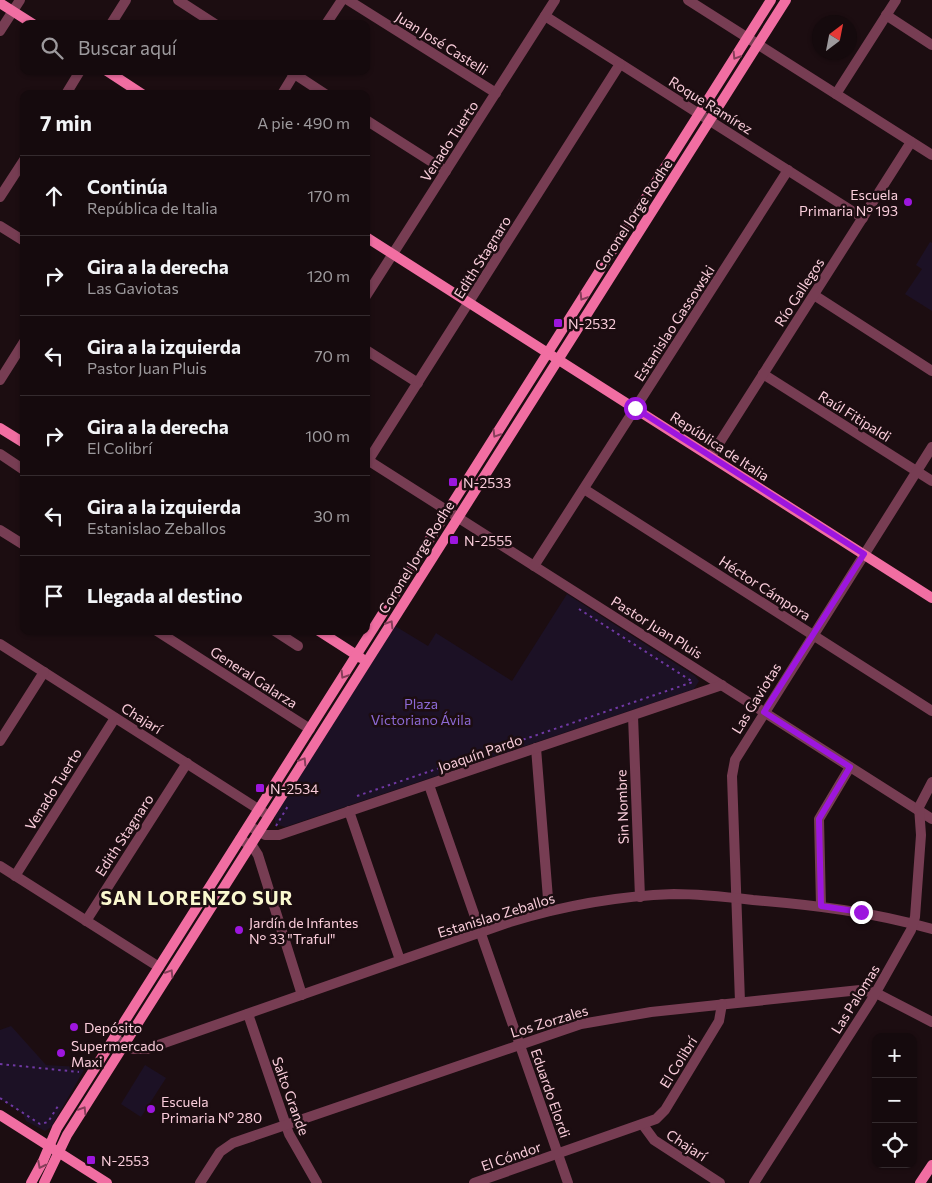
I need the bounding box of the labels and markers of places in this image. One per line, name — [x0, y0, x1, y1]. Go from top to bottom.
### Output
place label: Escuela Primaria N° 193 — [799, 186, 898, 219]
marker: Escuela Primaria N° 193 — [902, 196, 914, 208]
place label: N-2532 — [568, 315, 616, 332]
marker: N-2532 — [552, 317, 564, 329]
place label: N-2533 — [463, 474, 511, 491]
marker: N-2533 — [447, 476, 459, 488]
place label: N-2555 — [464, 532, 512, 549]
marker: N-2555 — [448, 534, 460, 546]
place label: N-2534 — [270, 780, 319, 797]
marker: N-2534 — [254, 782, 266, 794]
place label: Jardín de Infantes N° 33 "Traful" — [249, 914, 358, 947]
marker: Jardín de Infantes N° 33 "Traful" — [233, 924, 245, 936]
place label: Depósito — [84, 1019, 142, 1036]
marker: Depósito — [68, 1021, 80, 1033]
place label: Supermercado Maxi — [71, 1037, 164, 1070]
marker: Supermercado Maxi — [55, 1047, 67, 1059]
place label: Escuela Primaria Nº 280 — [161, 1093, 262, 1126]
marker: Escuela Primaria Nº 280 — [145, 1103, 157, 1115]
place label: N-2553 — [101, 1152, 149, 1169]
marker: N-2553 — [85, 1154, 97, 1166]

